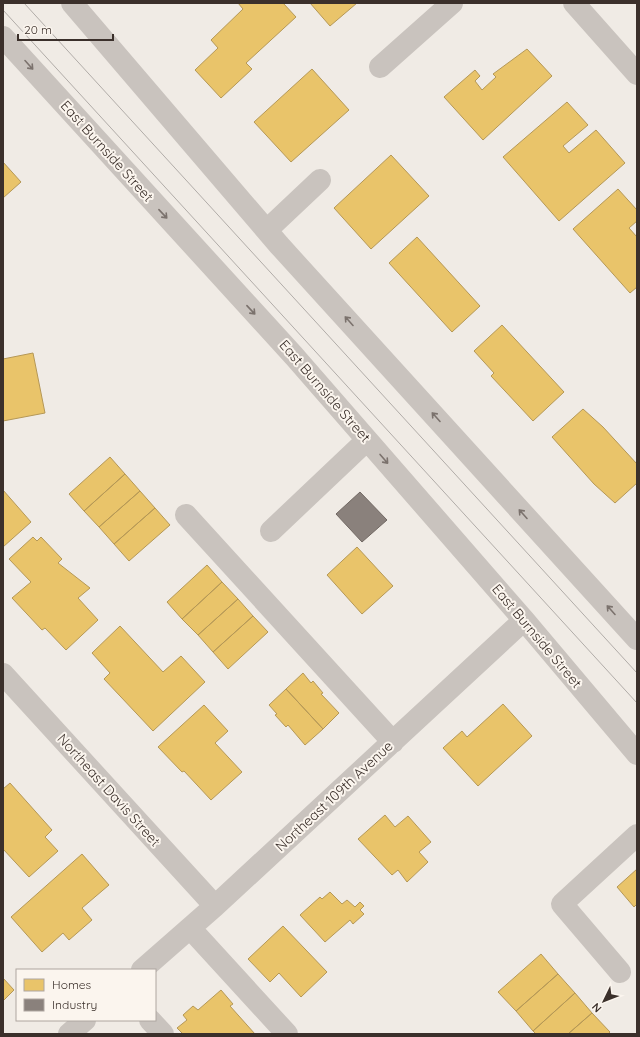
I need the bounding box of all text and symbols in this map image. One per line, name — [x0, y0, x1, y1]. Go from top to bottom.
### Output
scale bar — [18, 16, 113, 42]
text: 20 m — [24, 22, 52, 37]
one-way arrow — [25, 60, 34, 71]
street label: East Burnside Street — [57, 97, 157, 206]
one-way arrow — [159, 209, 168, 219]
one-way arrow — [247, 304, 256, 315]
one-way arrow — [344, 316, 353, 326]
street label: East Burnside Street — [276, 336, 375, 446]
one-way arrow — [432, 413, 441, 423]
one-way arrow — [379, 454, 389, 464]
one-way arrow — [519, 508, 528, 519]
street label: East Burnside Street — [488, 580, 586, 692]
one-way arrow — [606, 605, 615, 615]
street label: Northeast Davis Street — [54, 730, 165, 850]
street label: Northeast 109th Avenue — [272, 737, 397, 855]
legend — [16, 969, 156, 1021]
text: Homes — [52, 977, 92, 992]
north arrow — [584, 981, 624, 1021]
text: Industry — [52, 997, 97, 1012]
text: N — [589, 1000, 605, 1016]

